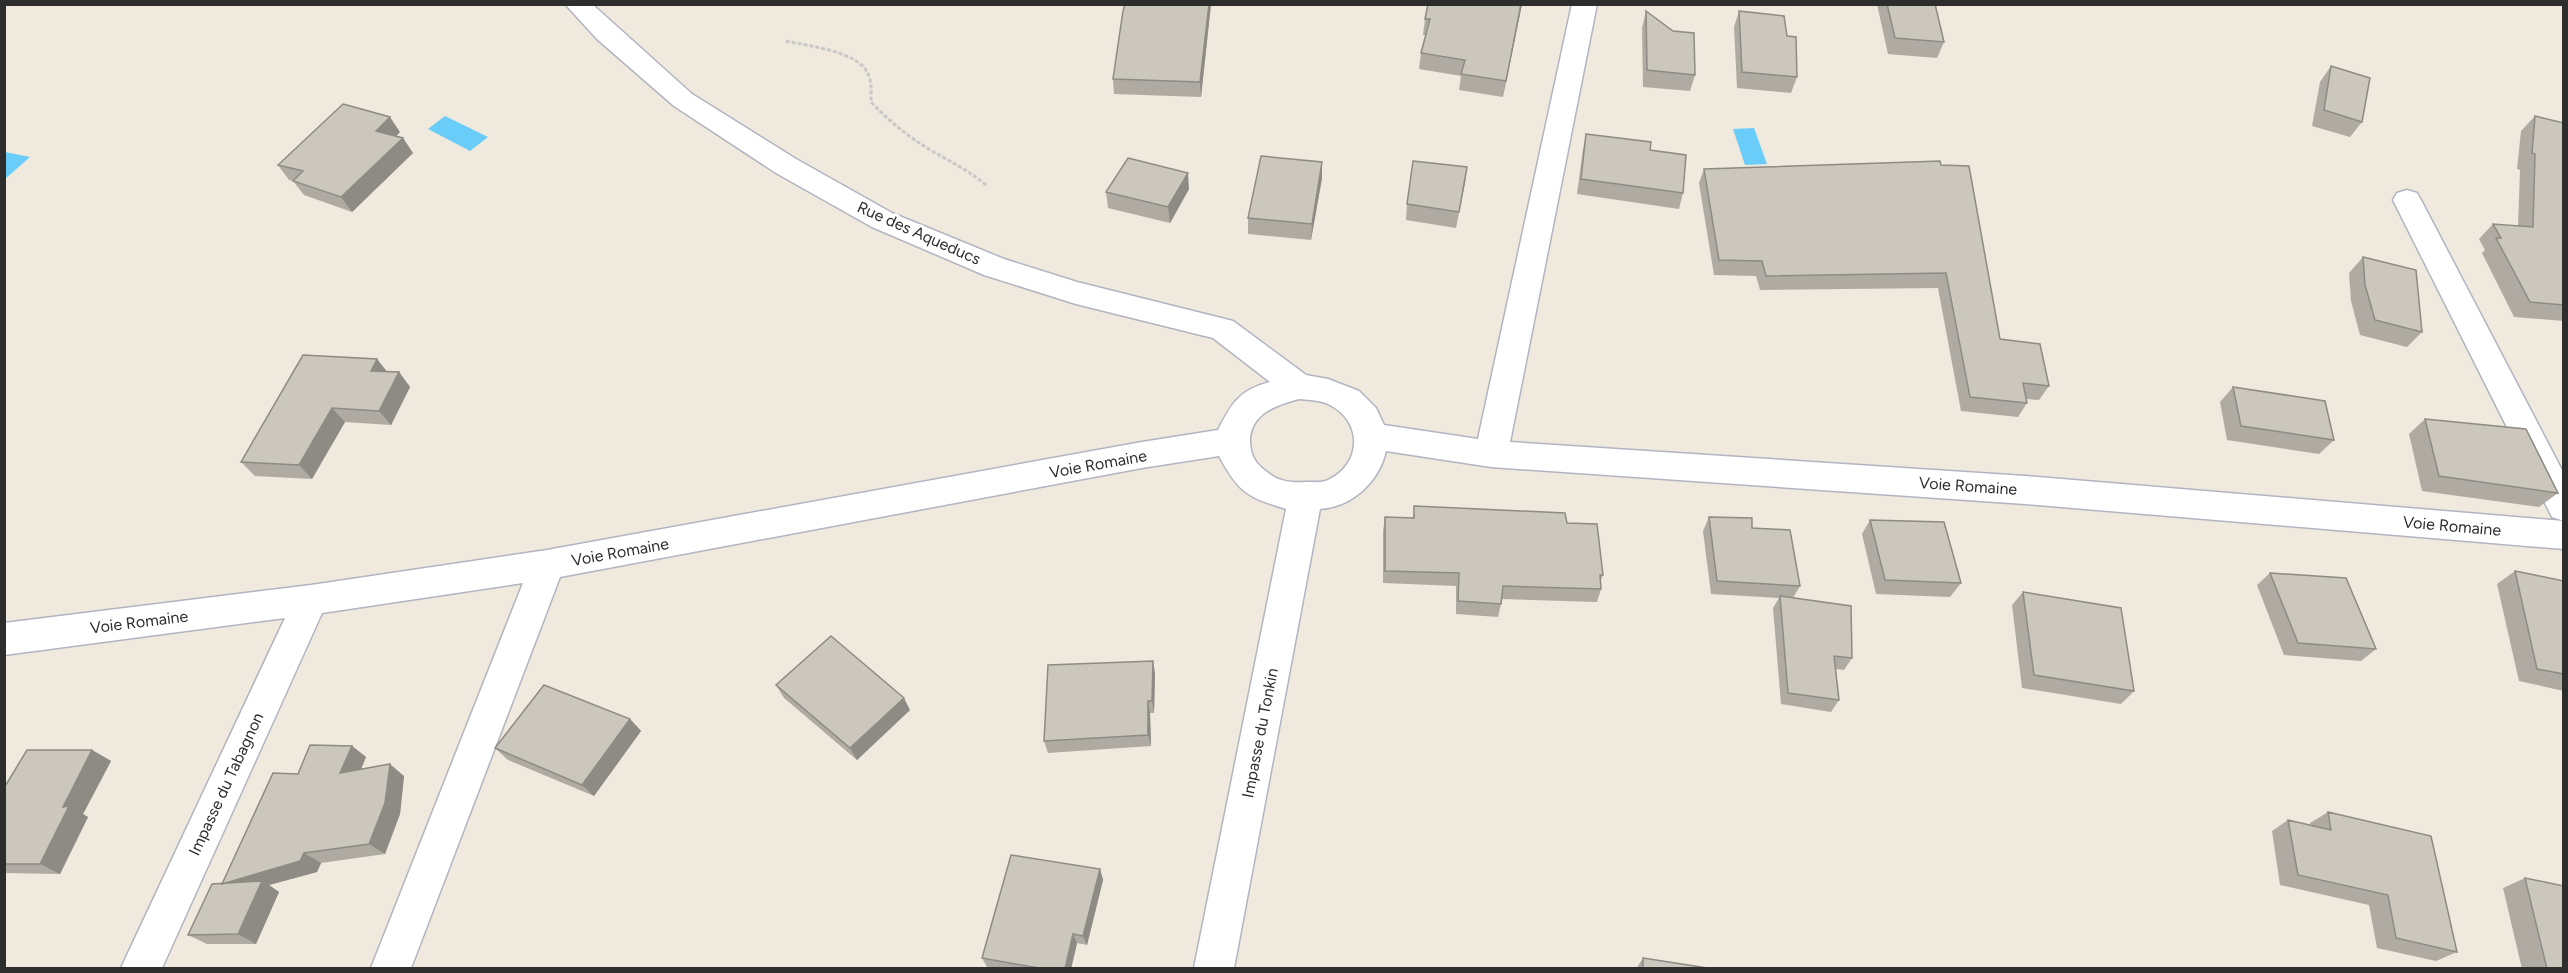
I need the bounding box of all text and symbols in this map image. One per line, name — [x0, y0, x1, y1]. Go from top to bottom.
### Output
street label: Rue des Aqueducs — [854, 197, 984, 269]
street label: Voie Romaine — [1048, 446, 1148, 482]
street label: Voie Romaine — [1918, 473, 2018, 499]
street label: Voie Romaine — [2402, 512, 2502, 540]
street label: Voie Romaine — [570, 534, 670, 570]
street label: Voie Romaine — [89, 607, 189, 637]
street label: Impasse du Tonkin — [1238, 666, 1282, 800]
street label: Impasse du Tabagnon — [185, 709, 267, 858]

